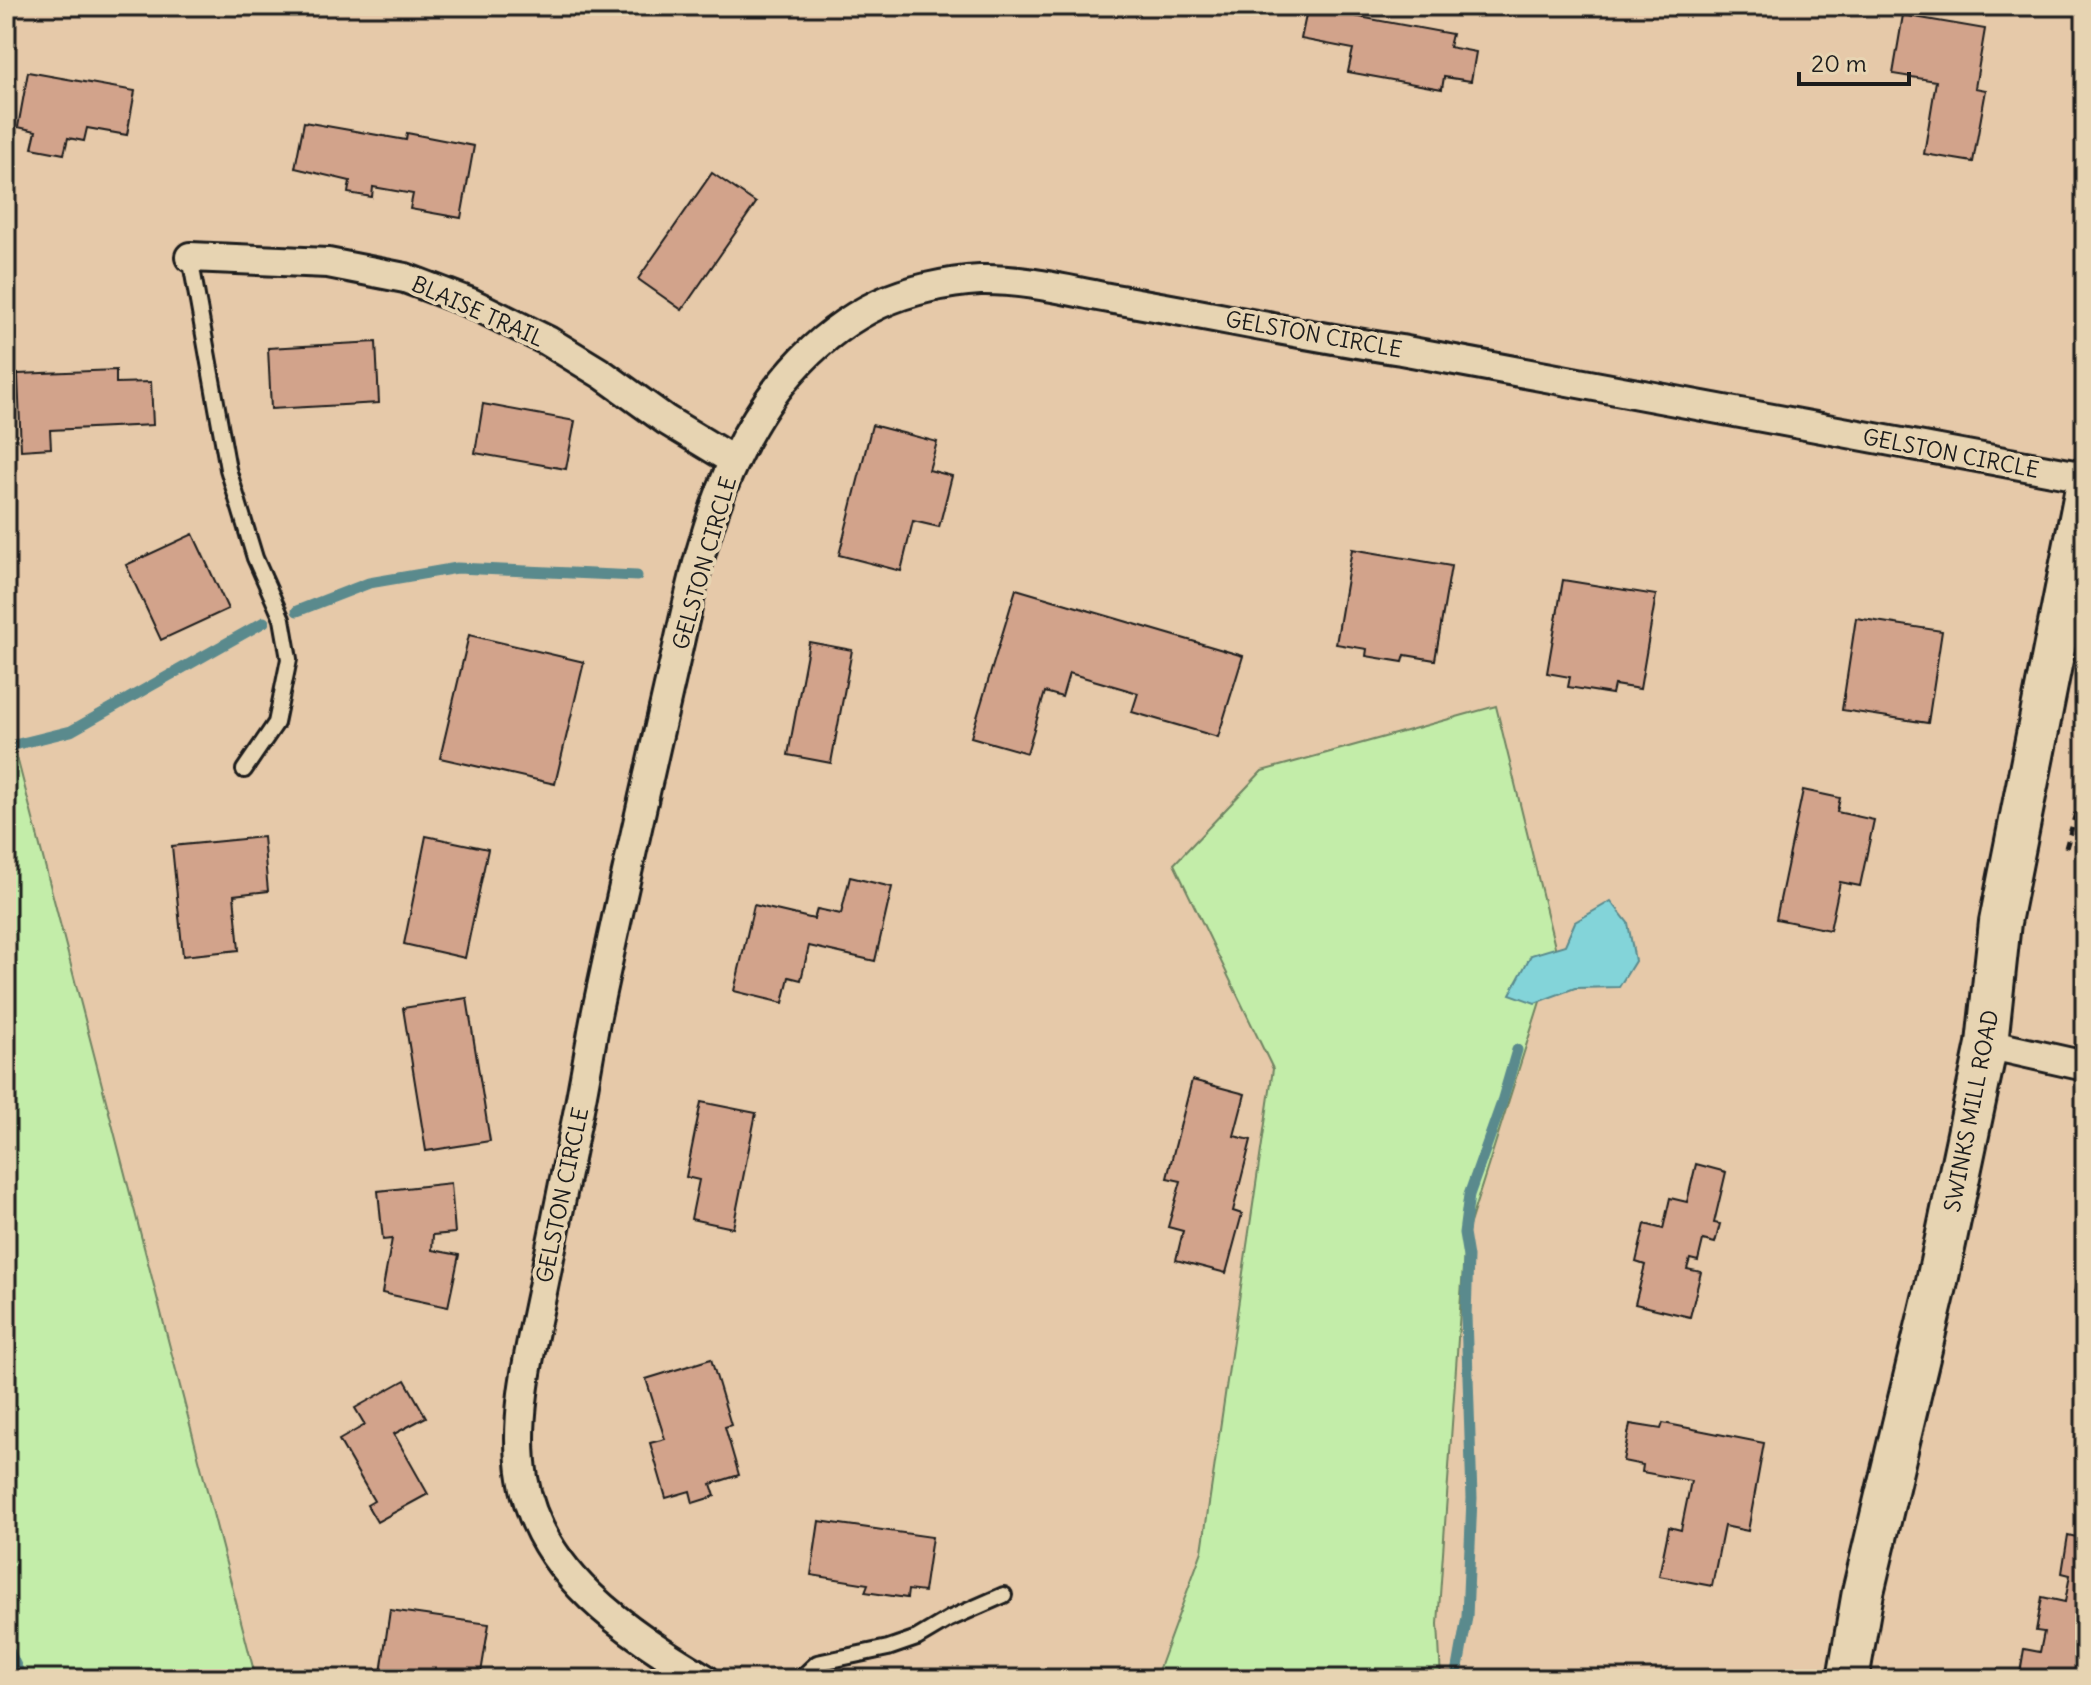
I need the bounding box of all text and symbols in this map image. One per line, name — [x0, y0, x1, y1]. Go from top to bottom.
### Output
scale bar — [1799, 36, 1909, 86]
text: 20 m — [1811, 48, 1867, 78]
street label: BLAISE TRAIL — [408, 269, 548, 353]
street label: GELSTON CIRCLE — [1224, 305, 1404, 363]
street label: GELSTON CIRCLE — [1861, 422, 2041, 484]
street label: GELSTON CIRCLE — [666, 473, 742, 653]
street label: SWINKS MILL ROAD — [1938, 1008, 2004, 1214]
street label: GELSTON CIRCLE — [530, 1105, 594, 1285]

